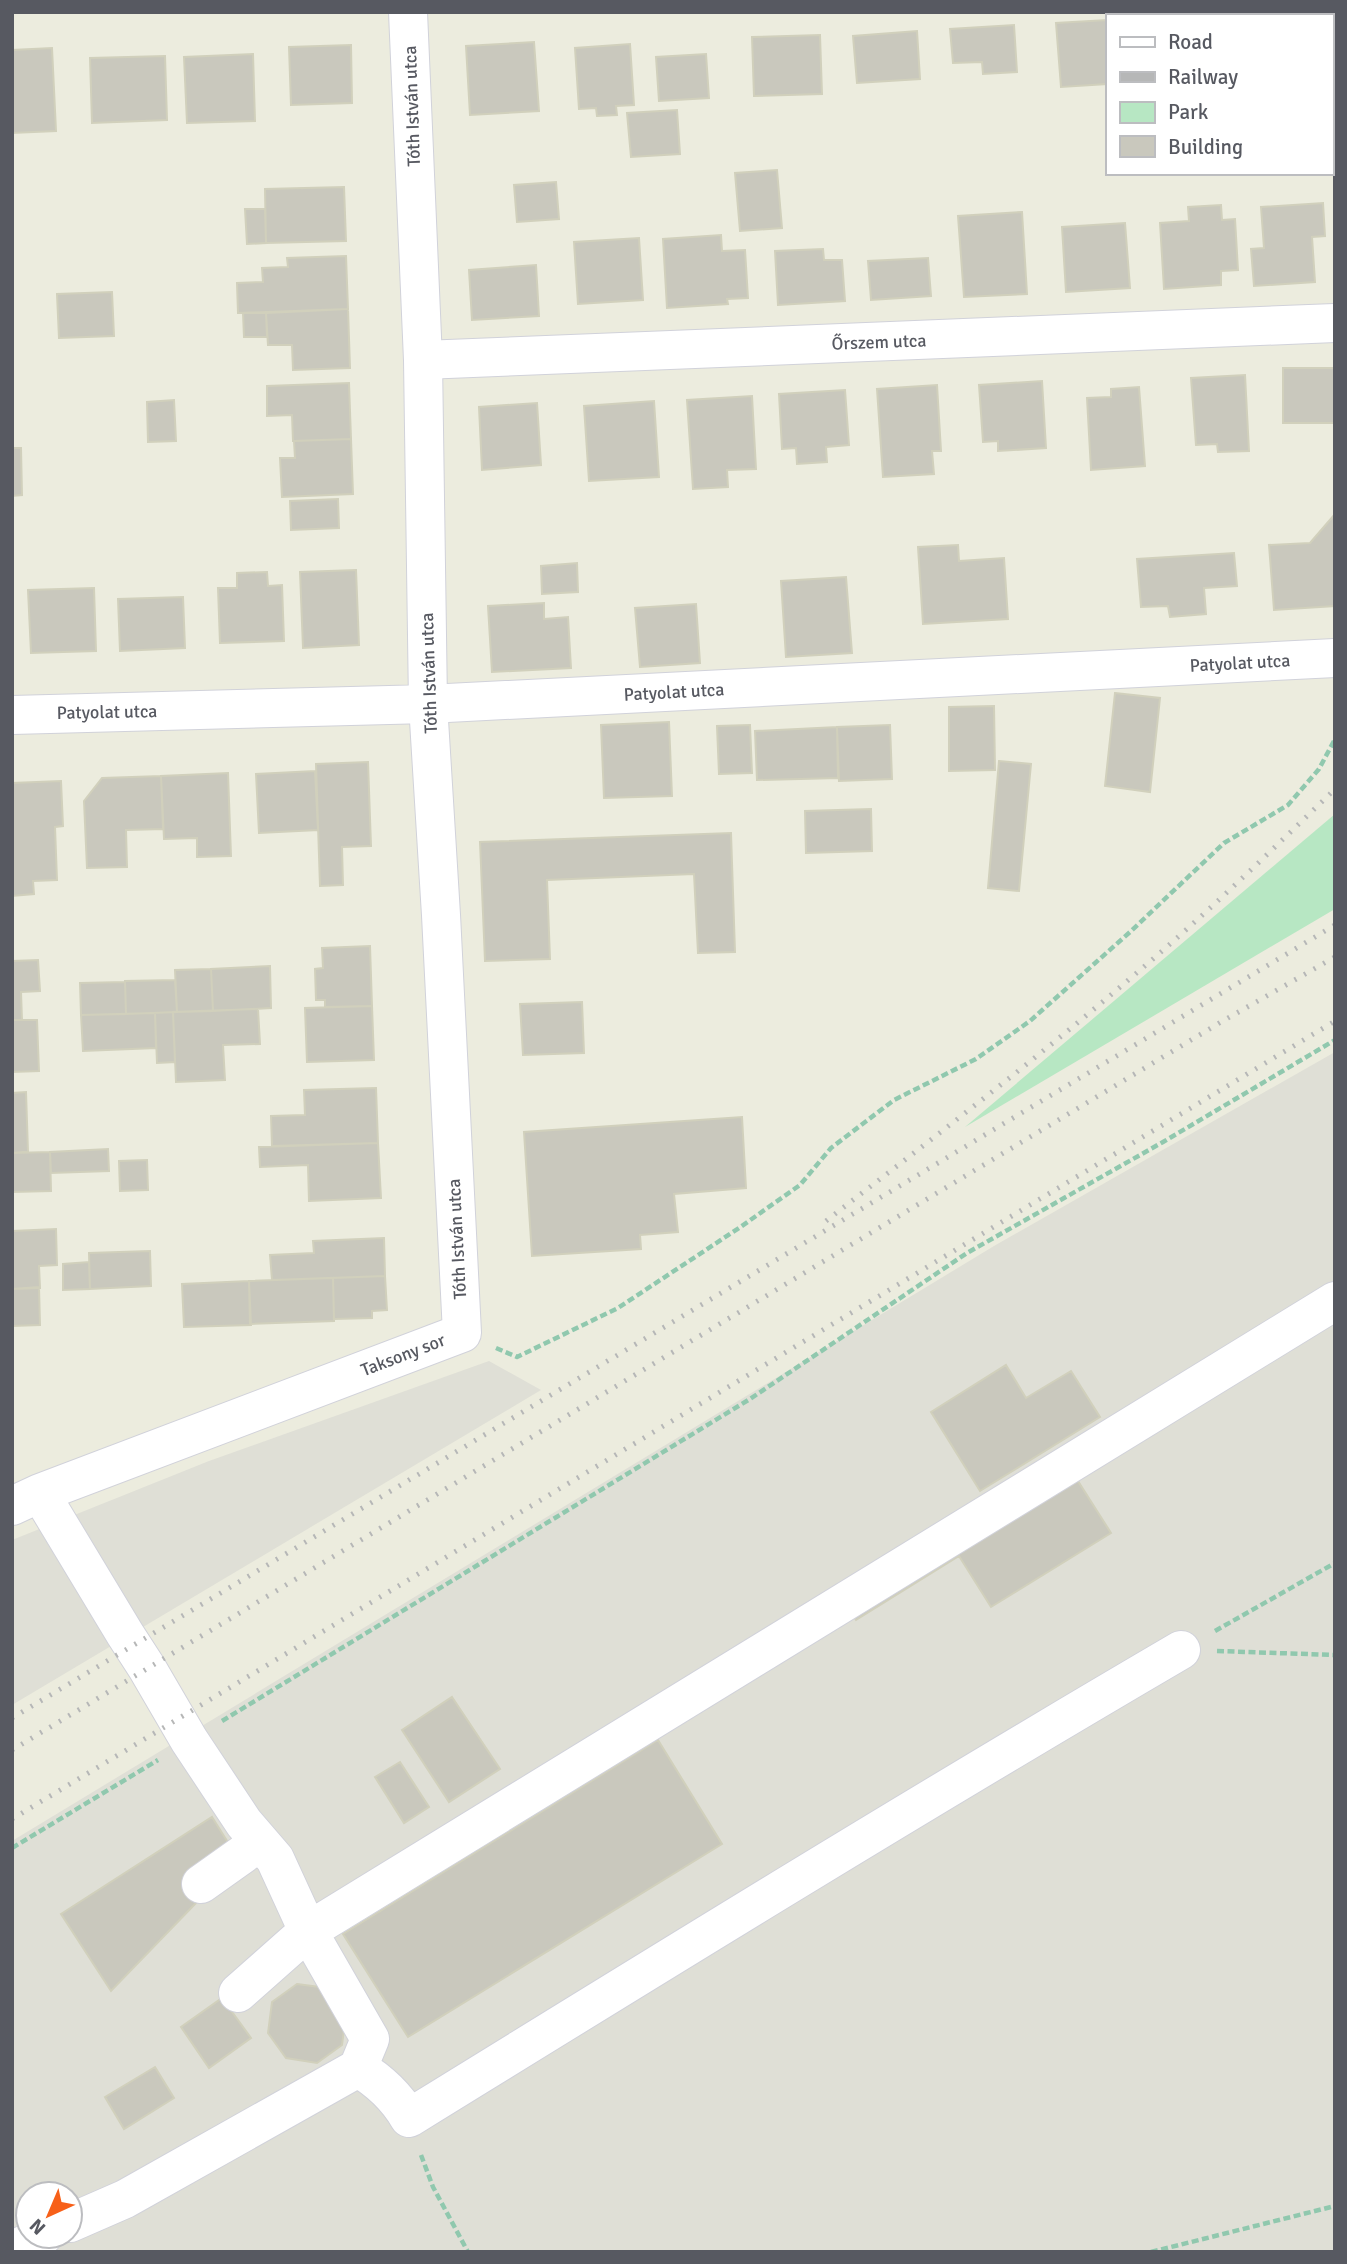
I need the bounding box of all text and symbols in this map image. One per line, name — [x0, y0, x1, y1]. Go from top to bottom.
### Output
legend — [1106, 14, 1333, 175]
text: Road — [1168, 29, 1213, 55]
street label: Tóth István utca — [399, 45, 425, 167]
text: Railway — [1168, 64, 1238, 90]
text: Park — [1168, 99, 1209, 125]
text: Building — [1168, 134, 1243, 160]
street label: Őrszem utca — [831, 329, 927, 355]
street label: Tóth István utca — [416, 612, 442, 734]
street label: Patyolat utca — [1189, 649, 1291, 677]
street label: Patyolat utca — [623, 678, 725, 706]
street label: Patyolat utca — [56, 700, 158, 724]
street label: Tóth István utca — [443, 1178, 471, 1300]
street label: Taksony sor — [358, 1329, 449, 1381]
north arrow — [14, 2180, 84, 2250]
text: N — [25, 2213, 51, 2240]

